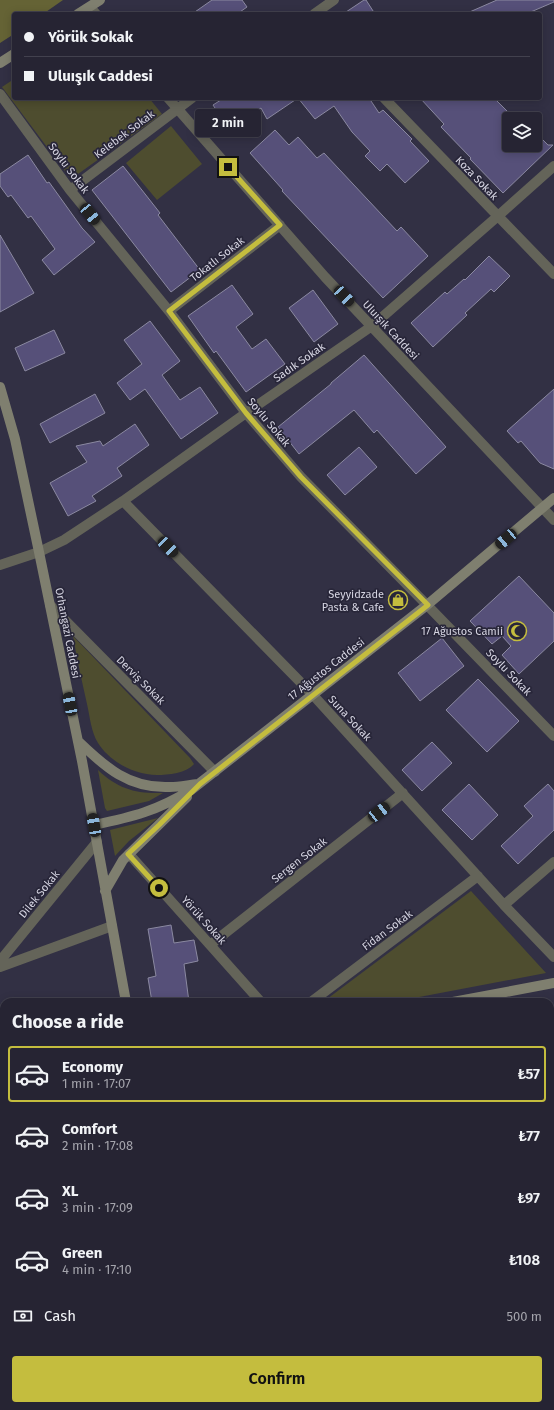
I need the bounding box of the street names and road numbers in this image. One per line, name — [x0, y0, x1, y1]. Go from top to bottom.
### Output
street label: Kelebek Sokak — [92, 107, 157, 161]
street label: Soylu Sokak — [45, 140, 92, 196]
street label: Koza Sokak — [453, 154, 501, 203]
street label: Tokatlı Sokak — [187, 234, 247, 285]
street label: Uluışık Caddesi — [360, 298, 421, 363]
street label: Sadık Sokak — [271, 340, 328, 385]
street label: Soylu Sokak — [244, 395, 293, 450]
street label: Orhangazi Caddesi — [52, 586, 83, 680]
street label: 17 Ağustos Caddesi — [285, 635, 367, 703]
street label: Soylu Sokak — [483, 646, 534, 699]
street label: Derviş Sokak — [114, 653, 168, 708]
street label: Suna Sokak — [325, 693, 374, 744]
street label: Sergen Sokak — [269, 835, 330, 886]
street label: Dilek Sokak — [16, 868, 63, 921]
street label: Yörük Sokak — [179, 893, 229, 947]
street label: Fidan Sokak — [360, 907, 415, 954]

